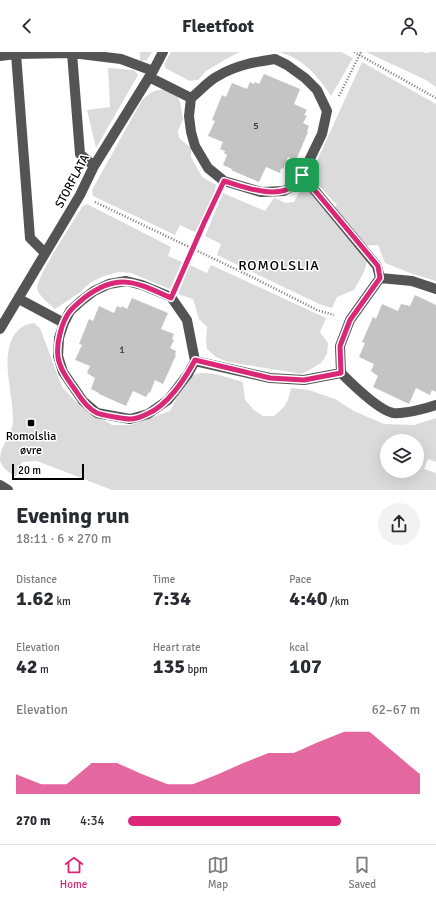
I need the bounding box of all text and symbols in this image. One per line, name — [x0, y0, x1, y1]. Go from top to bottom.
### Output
icon: back — [16, 15, 38, 37]
text: Fleetfoot — [182, 15, 254, 37]
icon: person — [398, 15, 420, 37]
house number: 5 — [253, 120, 259, 132]
street label: STORFLATA — [52, 151, 93, 211]
pin — [285, 158, 319, 192]
icon: arrive — [291, 164, 313, 186]
district label: ROMOLSLIA — [238, 257, 320, 274]
house number: 1 — [119, 344, 125, 356]
marker: Romolslia øvre — [26, 418, 36, 428]
place label: Romolslia øvre — [6, 429, 56, 458]
map controls — [380, 434, 424, 478]
button: layers — [380, 434, 424, 478]
scale bar — [12, 462, 84, 481]
text: 20 m — [18, 464, 41, 477]
text: Evening run — [16, 502, 130, 529]
button: share — [378, 503, 420, 545]
text: 18:11 · 6 × 270 m — [16, 531, 111, 547]
text: Distance — [16, 573, 57, 586]
text: Time — [153, 573, 175, 586]
text: Pace — [289, 573, 312, 586]
text: 1.62 — [16, 586, 54, 611]
text: 7:34 — [153, 586, 191, 611]
text: 4:40 — [289, 586, 328, 611]
text: km — [54, 595, 71, 608]
text: /km — [328, 595, 349, 608]
text: Elevation — [16, 641, 60, 654]
text: Heart rate — [153, 641, 200, 654]
text: kcal — [289, 641, 309, 654]
text: 42 — [16, 654, 38, 679]
text: 135 — [153, 654, 185, 679]
text: 107 — [289, 654, 322, 679]
text: m — [38, 663, 49, 676]
text: bpm — [185, 663, 208, 676]
text: Elevation — [16, 702, 68, 718]
text: 62–67 m — [372, 702, 420, 718]
text: 270 m — [16, 813, 50, 829]
text: 4:34 — [80, 813, 105, 829]
tab: Home — [60, 854, 87, 891]
tab: Map — [207, 854, 229, 891]
tab: Saved — [348, 854, 376, 891]

